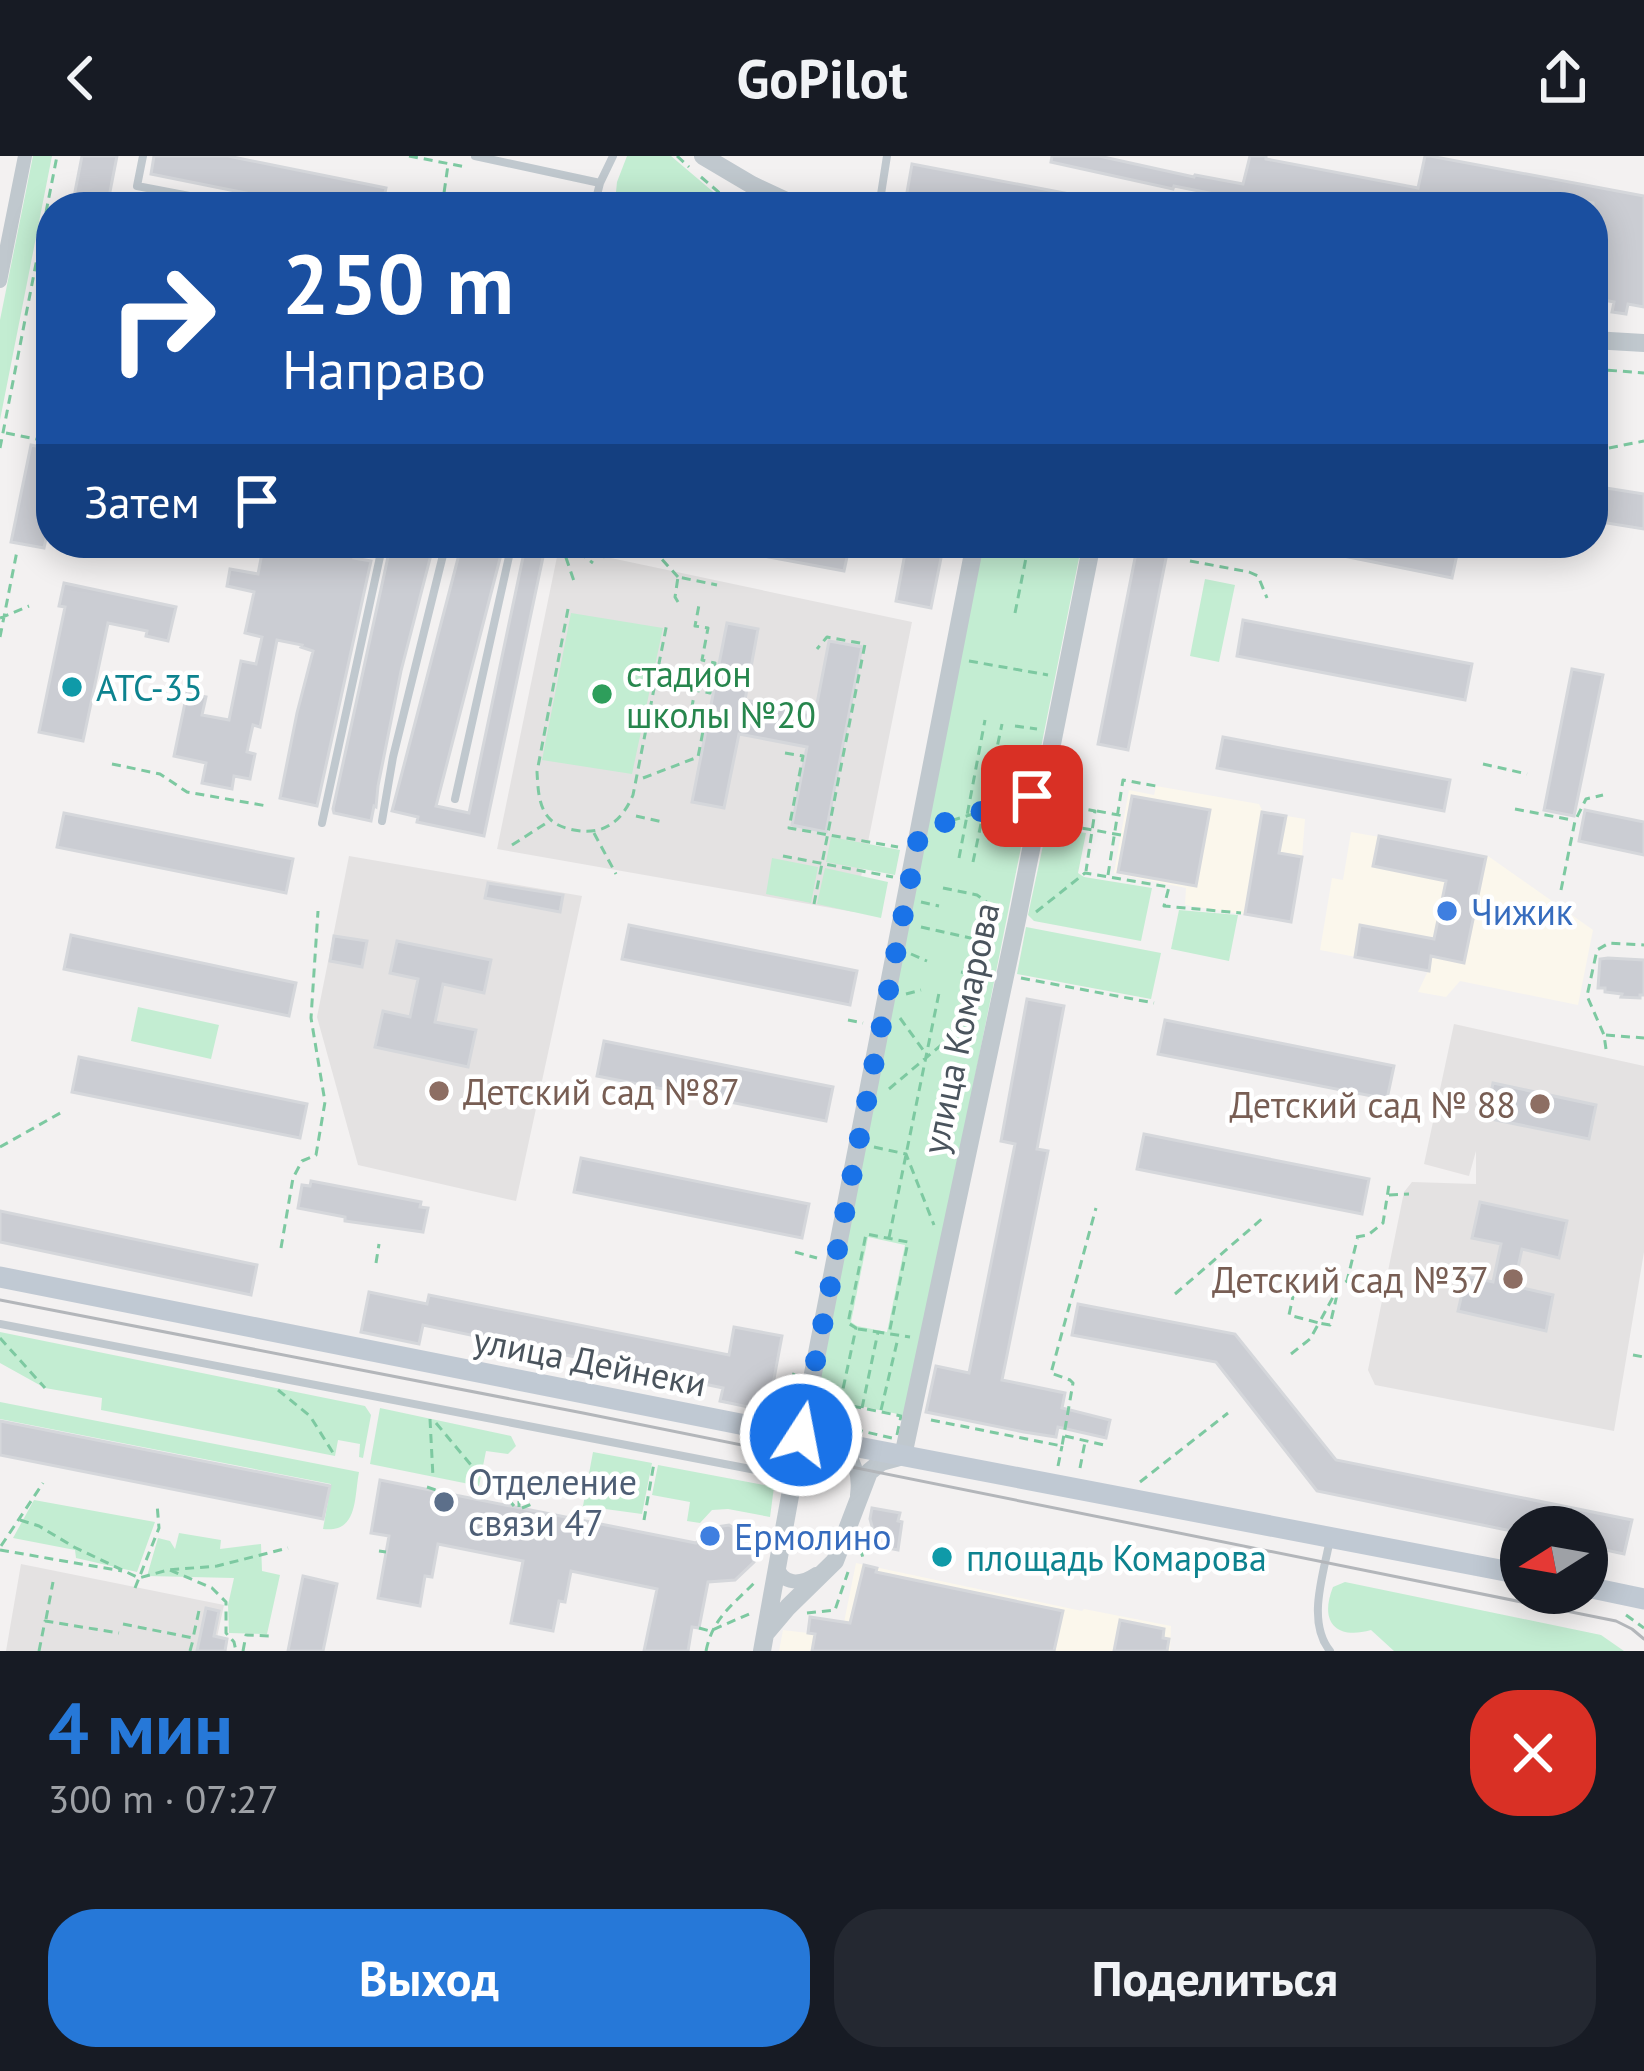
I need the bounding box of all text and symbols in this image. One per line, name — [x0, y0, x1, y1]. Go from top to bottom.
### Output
text: GoPilot — [736, 43, 908, 113]
icon: back — [48, 45, 114, 111]
icon: share — [1530, 45, 1596, 111]
text: 250 m — [282, 228, 514, 337]
icon: right — [84, 240, 240, 396]
text: Направо — [282, 334, 486, 404]
icon: arrive — [224, 468, 290, 534]
text: Затем — [84, 472, 200, 530]
place label: стадион школы №20 — [626, 650, 816, 738]
place label: АТС-35 — [96, 664, 203, 711]
marker: АТС-35 — [59, 674, 85, 700]
marker: стадион школы №20 — [589, 681, 615, 707]
pin — [981, 745, 1083, 847]
icon: arrive — [999, 763, 1065, 829]
place label: Чижик — [1471, 888, 1573, 935]
street label: улица Комарова — [910, 898, 1010, 1158]
marker: Чижик — [1434, 898, 1460, 924]
place label: Детский сад №87 — [463, 1068, 740, 1115]
marker: Детский сад №87 — [426, 1078, 452, 1104]
place label: Детский сад № 88 — [1229, 1081, 1516, 1128]
marker: Детский сад № 88 — [1527, 1091, 1553, 1117]
place label: Детский сад №37 — [1212, 1256, 1489, 1303]
marker: Детский сад №37 — [1500, 1266, 1526, 1292]
street label: улица Дейнеки — [470, 1315, 710, 1407]
position arrow — [738, 1372, 864, 1498]
place label: Отделение связи 47 — [468, 1458, 637, 1546]
marker: Отделение связи 47 — [431, 1489, 457, 1515]
north arrow — [1500, 1506, 1608, 1614]
map controls — [1500, 1506, 1608, 1614]
place label: Ермолино — [734, 1513, 892, 1560]
marker: Ермолино — [697, 1523, 723, 1549]
place label: площадь Комарова — [966, 1534, 1267, 1581]
marker: площадь Комарова — [929, 1544, 955, 1570]
text: 4 мин — [48, 1681, 233, 1774]
button: close — [1470, 1690, 1596, 1816]
text: 300 m · 07:27 — [48, 1773, 279, 1824]
button: Выход — [48, 1909, 810, 2047]
button: Поделиться — [834, 1909, 1596, 2047]

